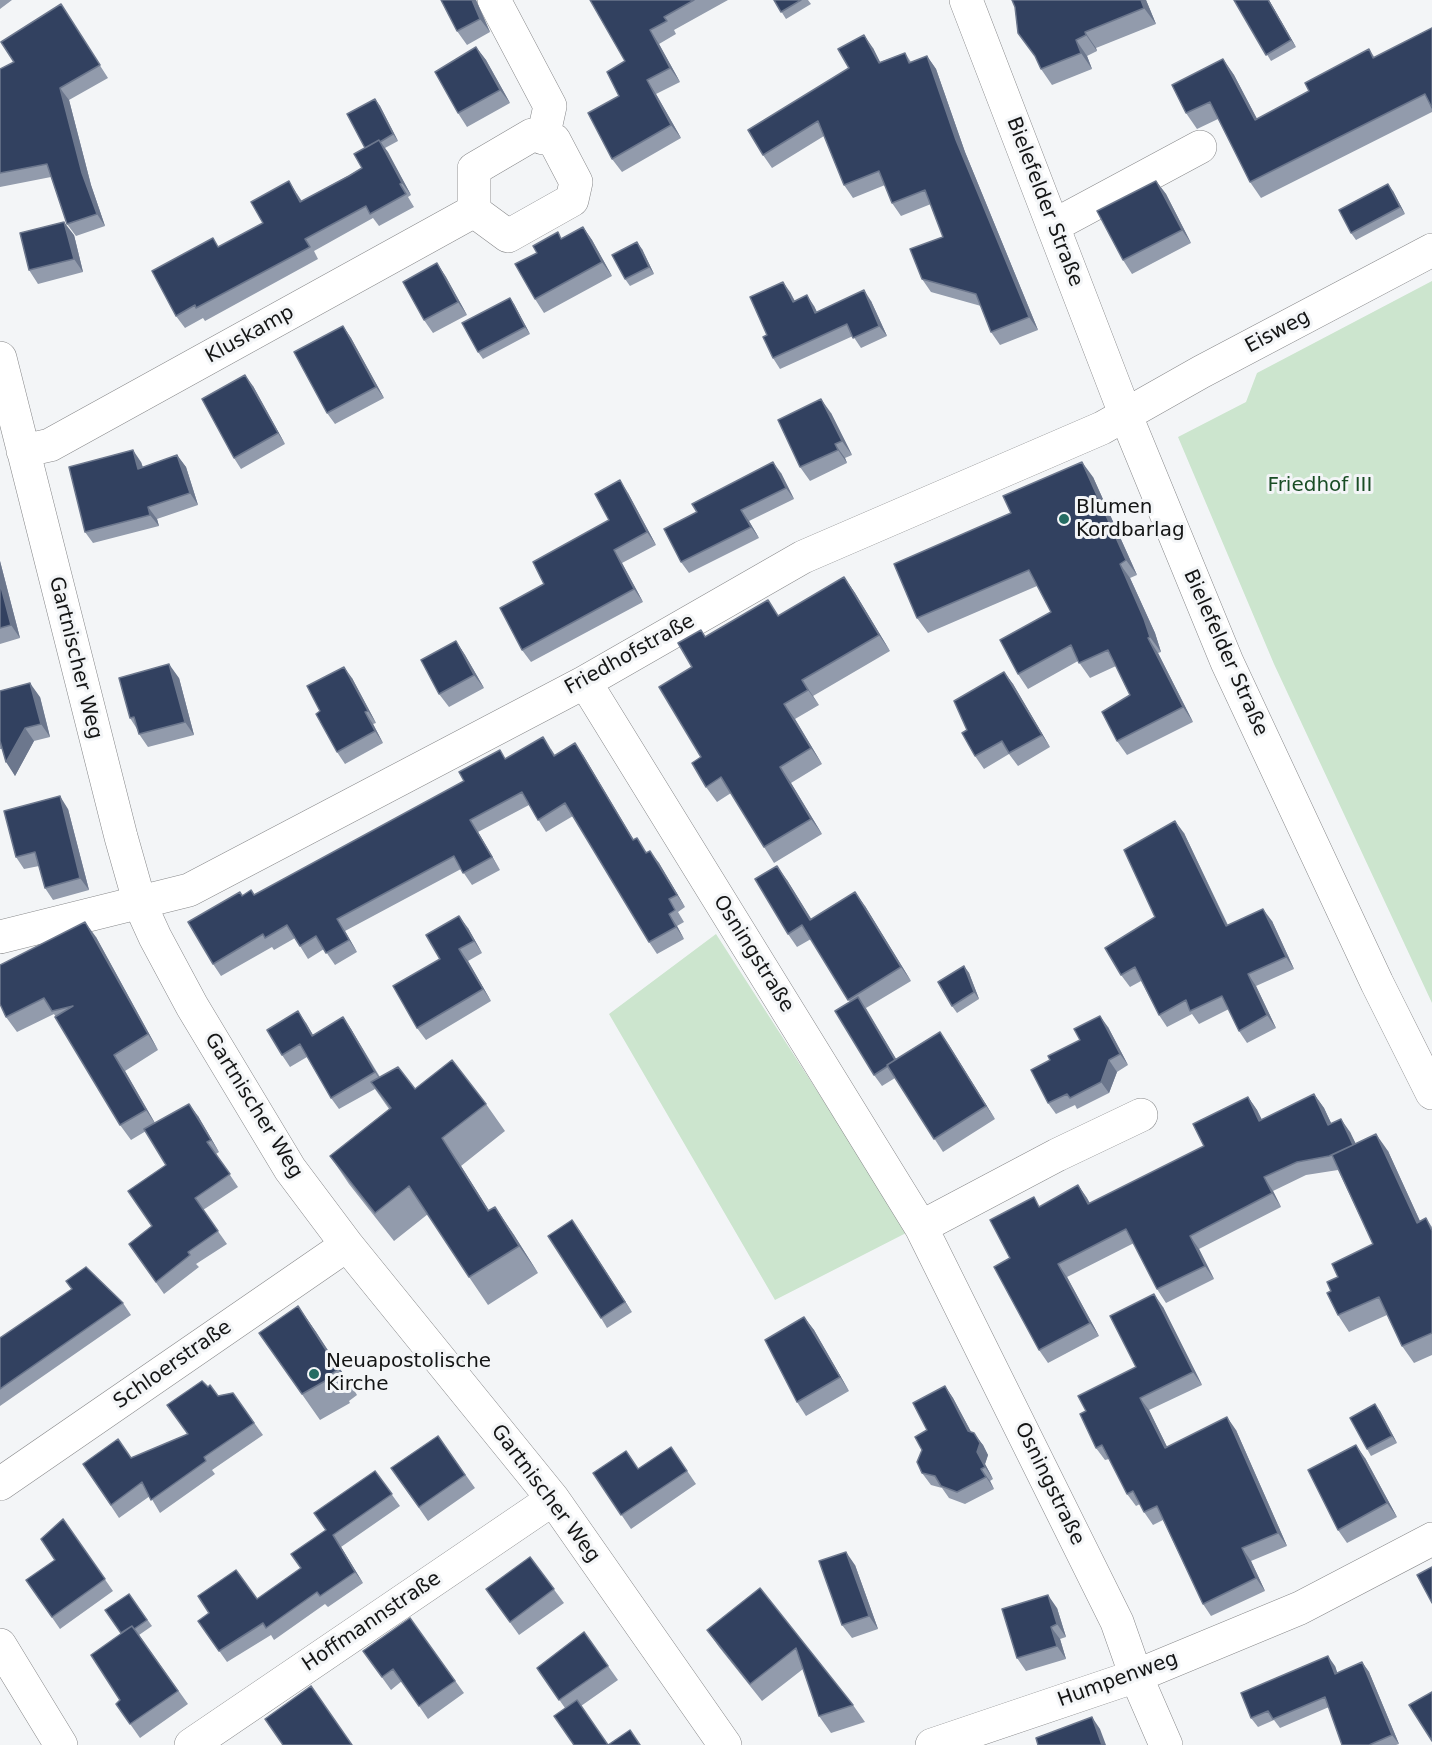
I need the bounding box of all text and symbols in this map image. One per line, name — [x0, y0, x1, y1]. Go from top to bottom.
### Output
street label: Bielefelder Straße — [1001, 114, 1087, 290]
street label: Kluskamp — [202, 301, 298, 369]
street label: Eisweg — [1241, 305, 1315, 359]
park label: Friedhof III — [1268, 474, 1372, 498]
place label: Blumen Kordbarlag — [1076, 496, 1185, 543]
marker: Blumen Kordbarlag — [1057, 512, 1071, 526]
street label: Bielefelder Straße — [1177, 566, 1273, 740]
street label: Gartnischer Weg — [43, 574, 107, 742]
street label: Friedhofstraße — [561, 609, 699, 701]
street label: Osningstraße — [707, 891, 799, 1017]
street label: Gartnischer Weg — [199, 1029, 307, 1183]
street label: Schloerstraße — [109, 1315, 237, 1415]
place label: Neuapostolische Kirche — [326, 1350, 491, 1397]
marker: Neuapostolische Kirche — [307, 1367, 321, 1381]
street label: Osningstraße — [1009, 1419, 1089, 1549]
street label: Gartnischer Weg — [485, 1420, 605, 1568]
street label: Hoffmannstraße — [298, 1567, 446, 1677]
street label: Humpenweg — [1055, 1647, 1181, 1713]

